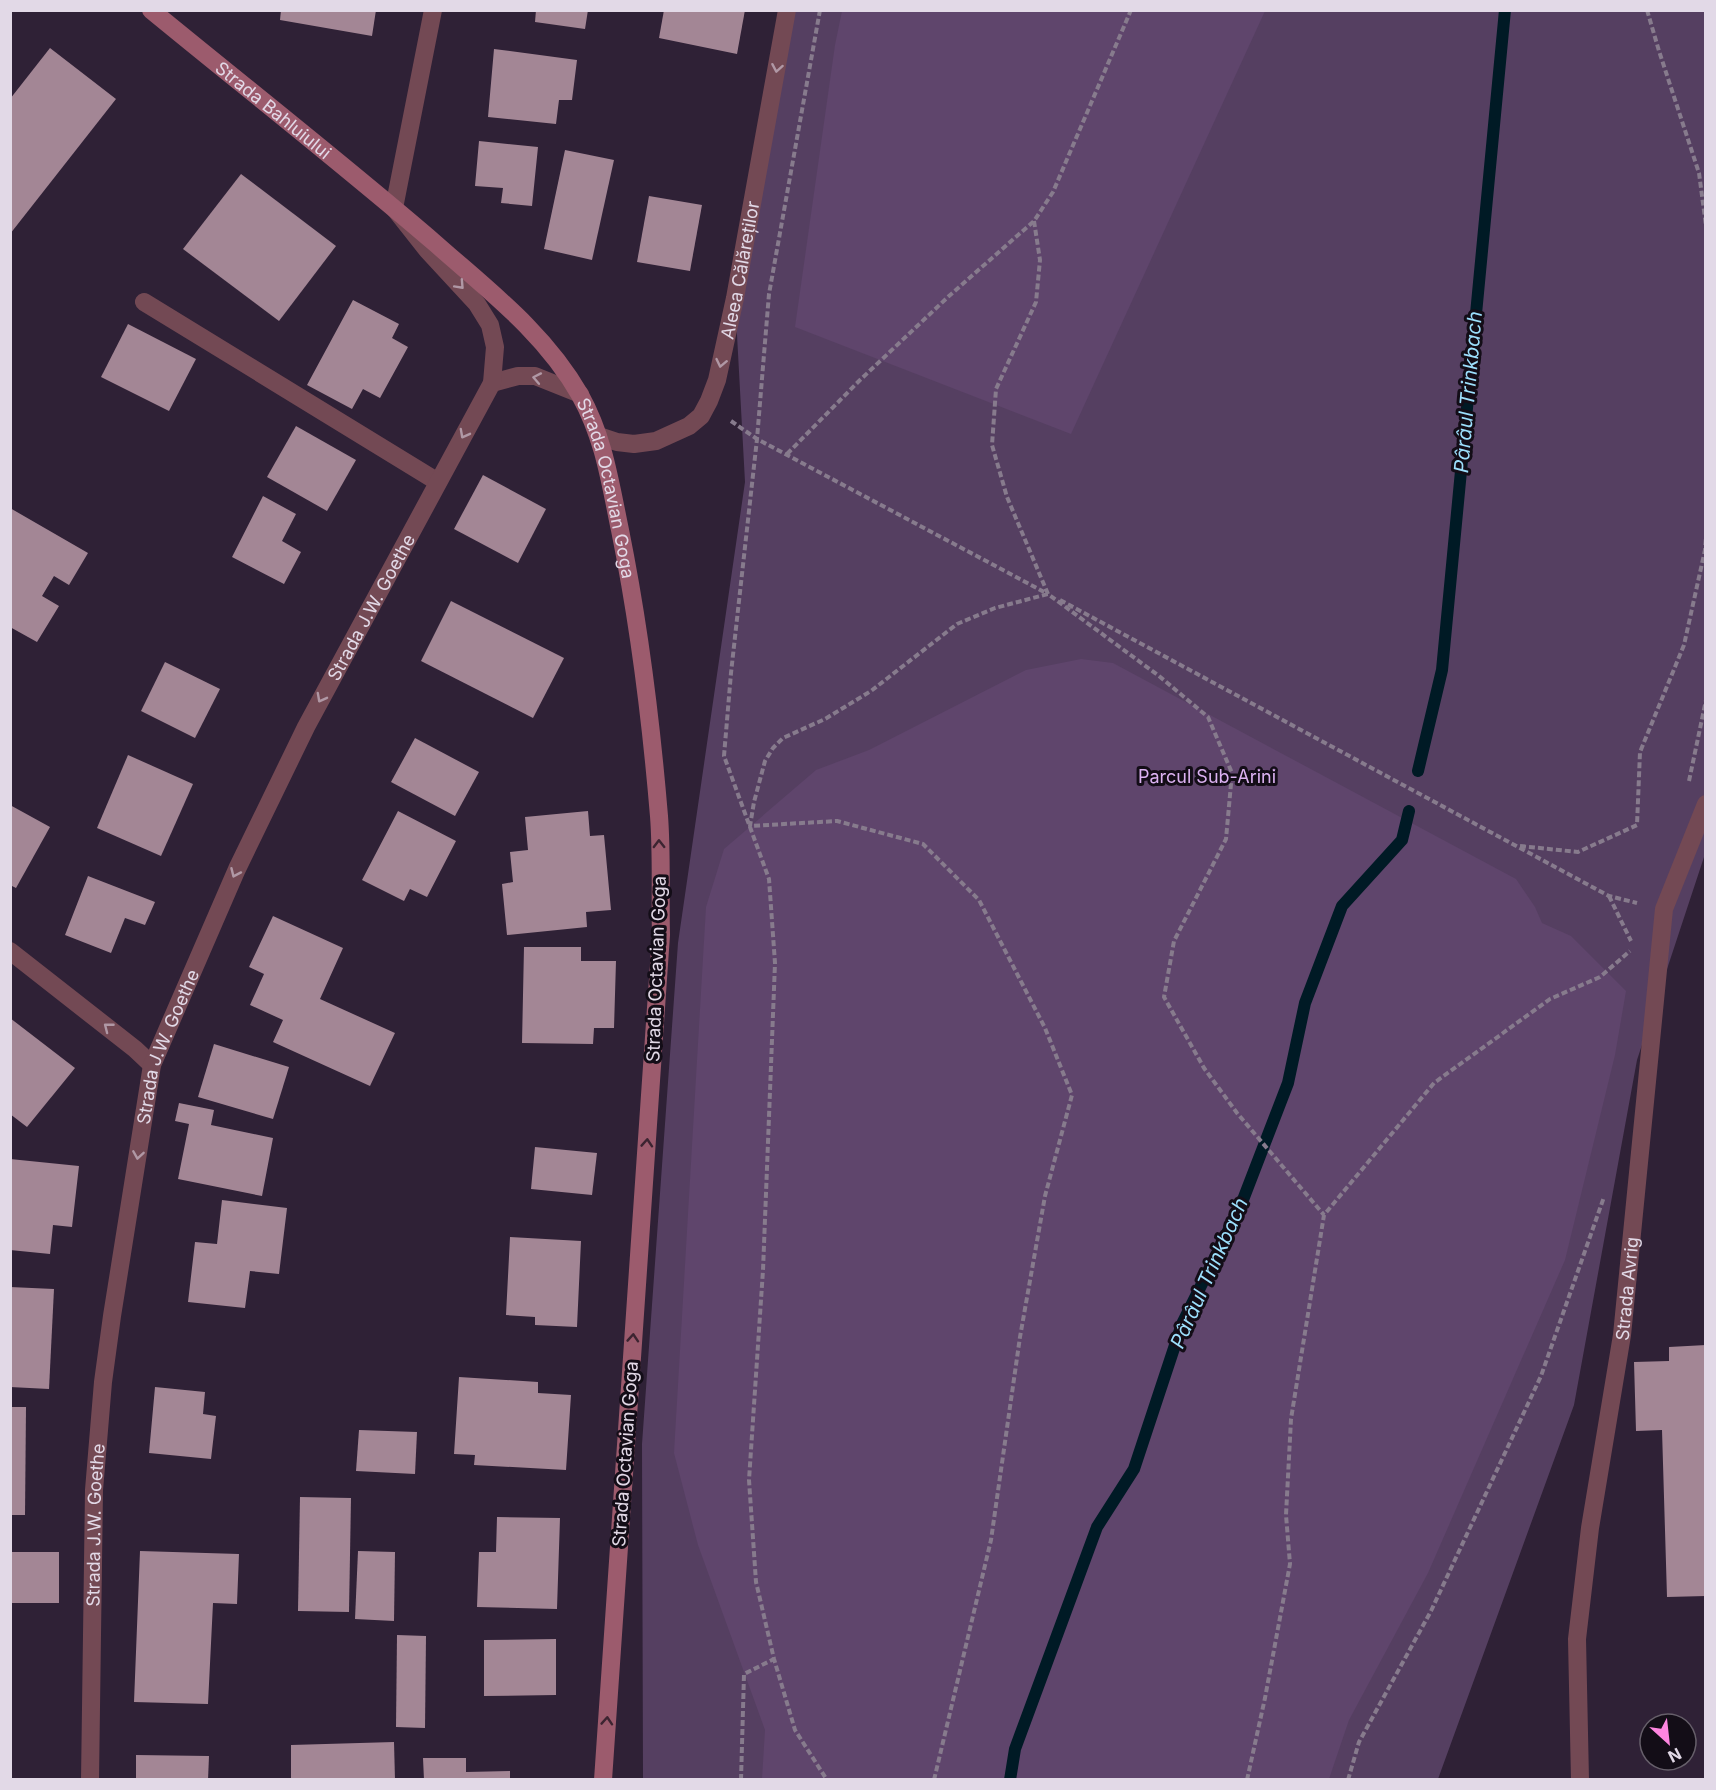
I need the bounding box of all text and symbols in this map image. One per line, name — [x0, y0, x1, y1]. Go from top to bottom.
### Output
street label: Strada Bahluiului — [212, 57, 336, 163]
one-way arrow — [771, 63, 784, 73]
street label: Aleea Călăreților — [716, 199, 763, 341]
one-way arrow — [452, 277, 463, 288]
water label: Pârâul Trinkbach — [1449, 310, 1487, 474]
one-way arrow — [715, 358, 728, 368]
one-way arrow — [532, 372, 542, 385]
street label: Strada Octavian Goga — [573, 394, 639, 580]
one-way arrow — [460, 428, 471, 439]
street label: Strada J.W. Goethe — [323, 530, 419, 684]
one-way arrow — [317, 692, 328, 703]
park label: Parcul Sub-Arini — [1138, 766, 1276, 787]
one-way arrow — [653, 839, 665, 848]
one-way arrow — [231, 867, 243, 878]
street label: Strada Octavian Goga — [642, 876, 670, 1062]
street label: Strada J.W. Goethe — [132, 966, 203, 1126]
one-way arrow — [103, 1024, 114, 1035]
one-way arrow — [640, 1139, 653, 1148]
one-way arrow — [132, 1150, 145, 1160]
water label: Pârâul Trinkbach — [1165, 1194, 1253, 1352]
street label: Strada Avrig — [1611, 1236, 1642, 1342]
one-way arrow — [627, 1333, 640, 1342]
street label: Strada Octavian Goga — [608, 1360, 642, 1548]
street label: Strada J.W. Goethe — [82, 1443, 108, 1607]
north arrow — [1638, 1712, 1698, 1772]
one-way arrow — [601, 1717, 614, 1726]
text: N — [1665, 1744, 1685, 1767]

